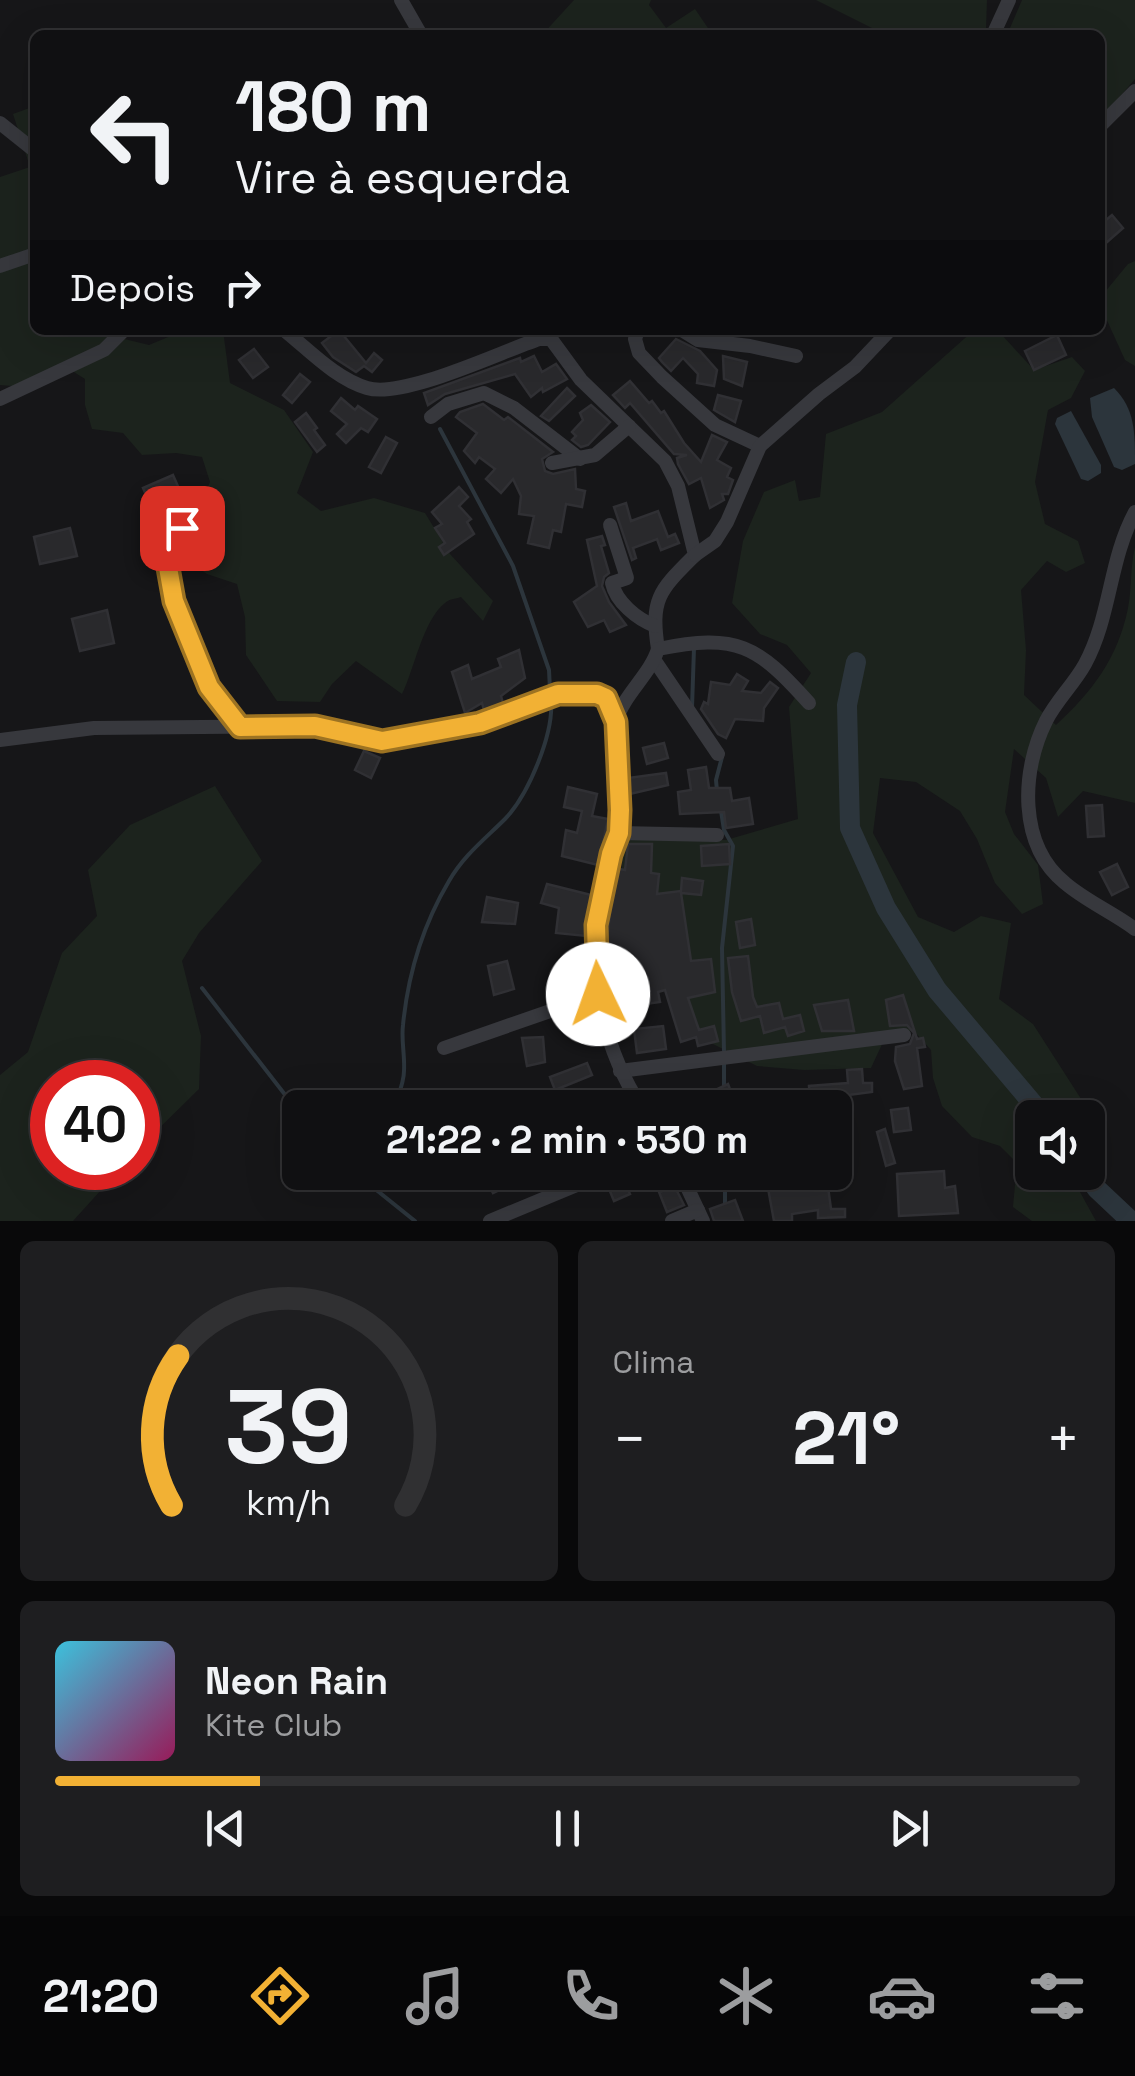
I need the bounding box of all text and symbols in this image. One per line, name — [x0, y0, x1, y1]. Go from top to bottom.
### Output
text: 180 m — [235, 62, 432, 151]
icon: left — [70, 70, 200, 200]
text: Vire à esquerda — [235, 149, 570, 206]
icon: right — [215, 260, 270, 315]
text: Depois — [70, 264, 195, 312]
pin — [140, 486, 225, 571]
icon: arrive — [155, 501, 210, 556]
position arrow — [546, 942, 650, 1046]
speed limit sign: 40 — [30, 1060, 160, 1190]
map controls — [1015, 1100, 1105, 1190]
button: sound — [1015, 1100, 1105, 1190]
text: 21:22 · 2 min · 530 m — [386, 1116, 748, 1164]
text: Clima — [613, 1342, 695, 1382]
text: 39 — [225, 1361, 353, 1493]
text: 21° — [792, 1390, 900, 1486]
text: − — [613, 1404, 647, 1474]
text: + — [1046, 1404, 1080, 1474]
text: km/h — [246, 1480, 331, 1525]
text: Neon Rain — [205, 1657, 388, 1705]
text: Kite Club — [205, 1705, 342, 1745]
icon: previous — [198, 1801, 253, 1856]
icon: pause — [540, 1801, 595, 1856]
icon: next — [882, 1801, 937, 1856]
icon: directions — [245, 1961, 315, 2031]
icon: music — [400, 1961, 470, 2031]
icon: phone — [556, 1961, 626, 2031]
icon: climate — [711, 1961, 781, 2031]
icon: car — [867, 1961, 937, 2031]
icon: filters — [1022, 1961, 1092, 2031]
text: 21:20 — [43, 1968, 159, 2025]

